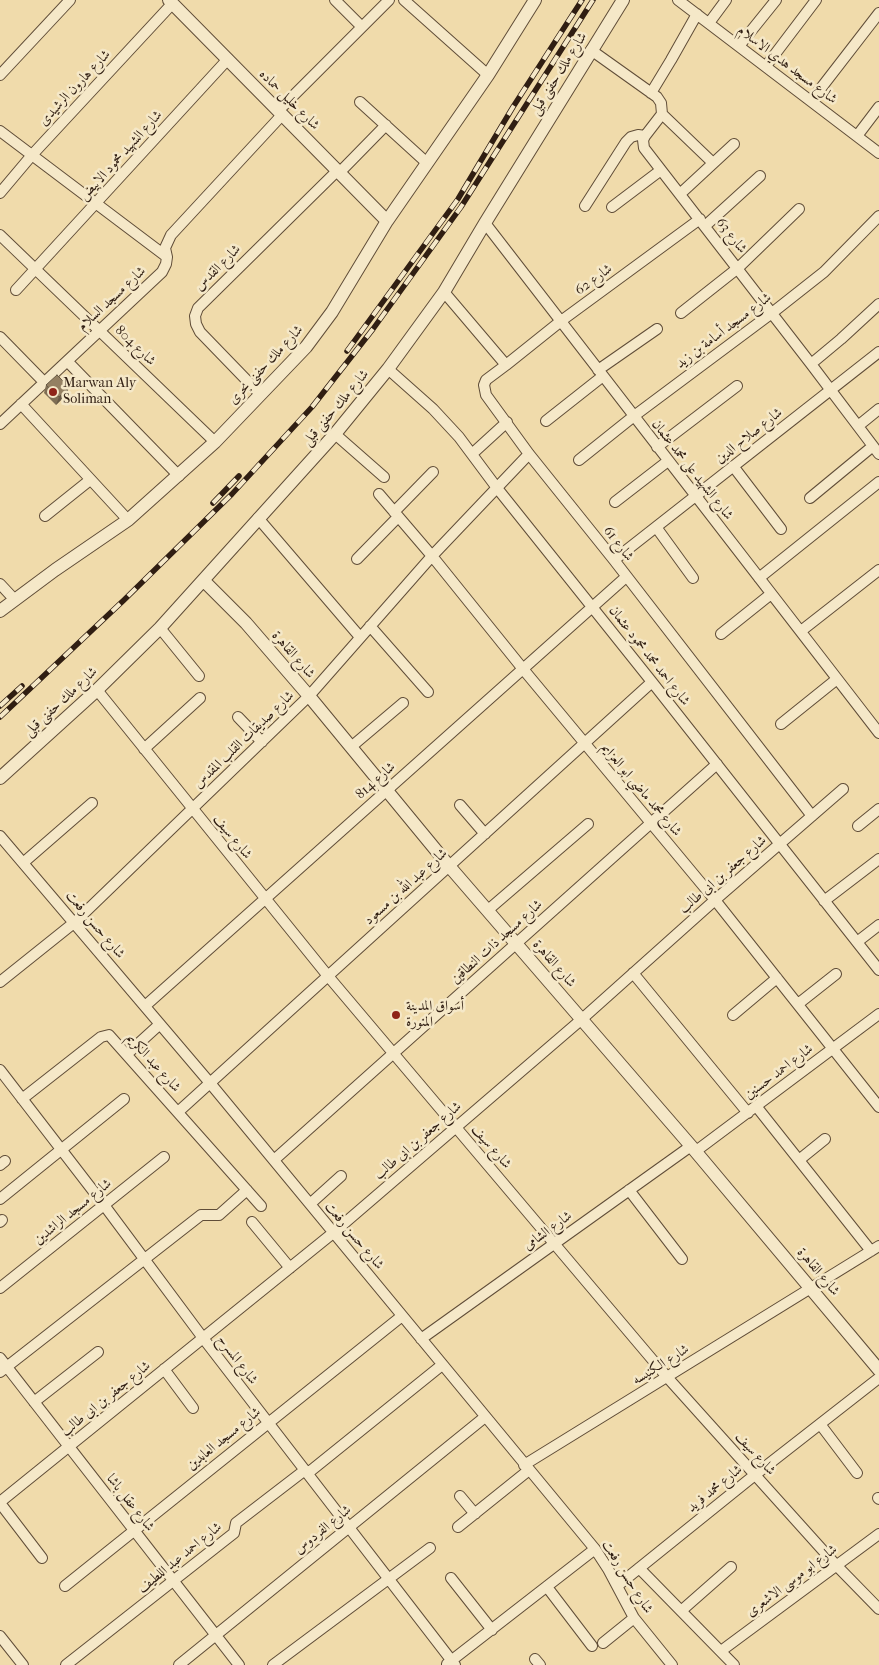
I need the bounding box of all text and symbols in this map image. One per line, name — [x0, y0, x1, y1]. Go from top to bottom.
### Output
street label: شارع مسجد هدي الاسلام — [734, 22, 840, 108]
street label: شارع ملك حفنى قبلى — [527, 30, 591, 118]
street label: شارع هارون الرشيدى — [35, 46, 115, 130]
street label: شارع خليل حماده — [255, 66, 323, 134]
street label: شارع الشهيد محمود الابيض — [76, 107, 166, 205]
street label: شارع 63 — [712, 215, 750, 257]
street label: شارع القدس — [191, 241, 245, 295]
street label: شارع 62 — [572, 261, 616, 299]
street label: شارع مسجد السلام — [74, 263, 150, 335]
street label: شارع مسجد أسامة بن زيد — [673, 290, 775, 372]
street label: شارع ملك حفنى بحرى — [225, 322, 307, 408]
street label: شارع 804 — [111, 323, 159, 369]
street label: شارع ملك حفنى قبلى — [299, 366, 373, 450]
place label: Marwan Aly Soliman — [63, 376, 136, 408]
marker: Marwan Aly Soliman — [47, 386, 59, 398]
street label: شارع صلاح الدين — [712, 405, 786, 467]
street label: شارع الشهيد على محمد عثمان — [648, 416, 736, 524]
street label: شارع 61 — [599, 523, 637, 565]
street label: شارع احمد محمد محمود عثمان — [605, 603, 693, 709]
street label: شارع القاهرة — [268, 628, 318, 682]
street label: شارع ملك حفنى قبلى — [21, 664, 101, 740]
street label: شارع صديقات القلب المقدس — [190, 688, 298, 792]
street label: شارع محمد ماضي ابو العزايم — [597, 740, 685, 840]
street label: شارع 814 — [353, 759, 399, 803]
street label: شارع سيف — [209, 811, 255, 863]
street label: شارع جعفر بن ابى طالب — [676, 832, 770, 918]
street label: شارع عبد الله بن مسعود — [361, 845, 451, 929]
street label: شارع حسن رفعت — [62, 888, 128, 962]
street label: شارع مسجد ذات النطاقين — [448, 896, 546, 988]
street label: شارع القاهرة — [529, 937, 579, 991]
place label: أسواق المدينة المنورة — [406, 999, 464, 1032]
marker: أسواق المدينة المنورة — [390, 1009, 402, 1021]
street label: شارع عبد الكريم — [122, 1030, 184, 1096]
street label: شارع احمد حسنين — [741, 1041, 817, 1103]
street label: شارع جعفر بن ابى طالب — [371, 1098, 465, 1184]
street label: شارع سيف — [467, 1122, 515, 1172]
street label: شارع مسجد الراشدين — [31, 1175, 115, 1249]
street label: شارع حسن رفعت — [321, 1199, 387, 1273]
street label: شارع الشامى — [520, 1208, 576, 1254]
street label: شارع القاهرة — [793, 1245, 843, 1299]
street label: شارع المسرح — [213, 1332, 261, 1388]
street label: شارع الكنيسه — [630, 1341, 692, 1389]
street label: شارع جعفر بن ابى طالب — [58, 1358, 154, 1440]
street label: شارع مسجد العابدين — [184, 1404, 264, 1474]
street label: شارع سيف — [731, 1429, 779, 1479]
street label: شارع محمد فريد — [684, 1462, 746, 1516]
street label: شارع عقل باشا — [102, 1471, 158, 1535]
street label: شارع الفردوس — [291, 1502, 355, 1558]
street label: شارع احمد عبد اللطيف — [135, 1519, 225, 1597]
street label: شارع حسن رفعت — [598, 1537, 656, 1617]
street label: شارع ابو موسى الاشعرى — [743, 1541, 841, 1621]

